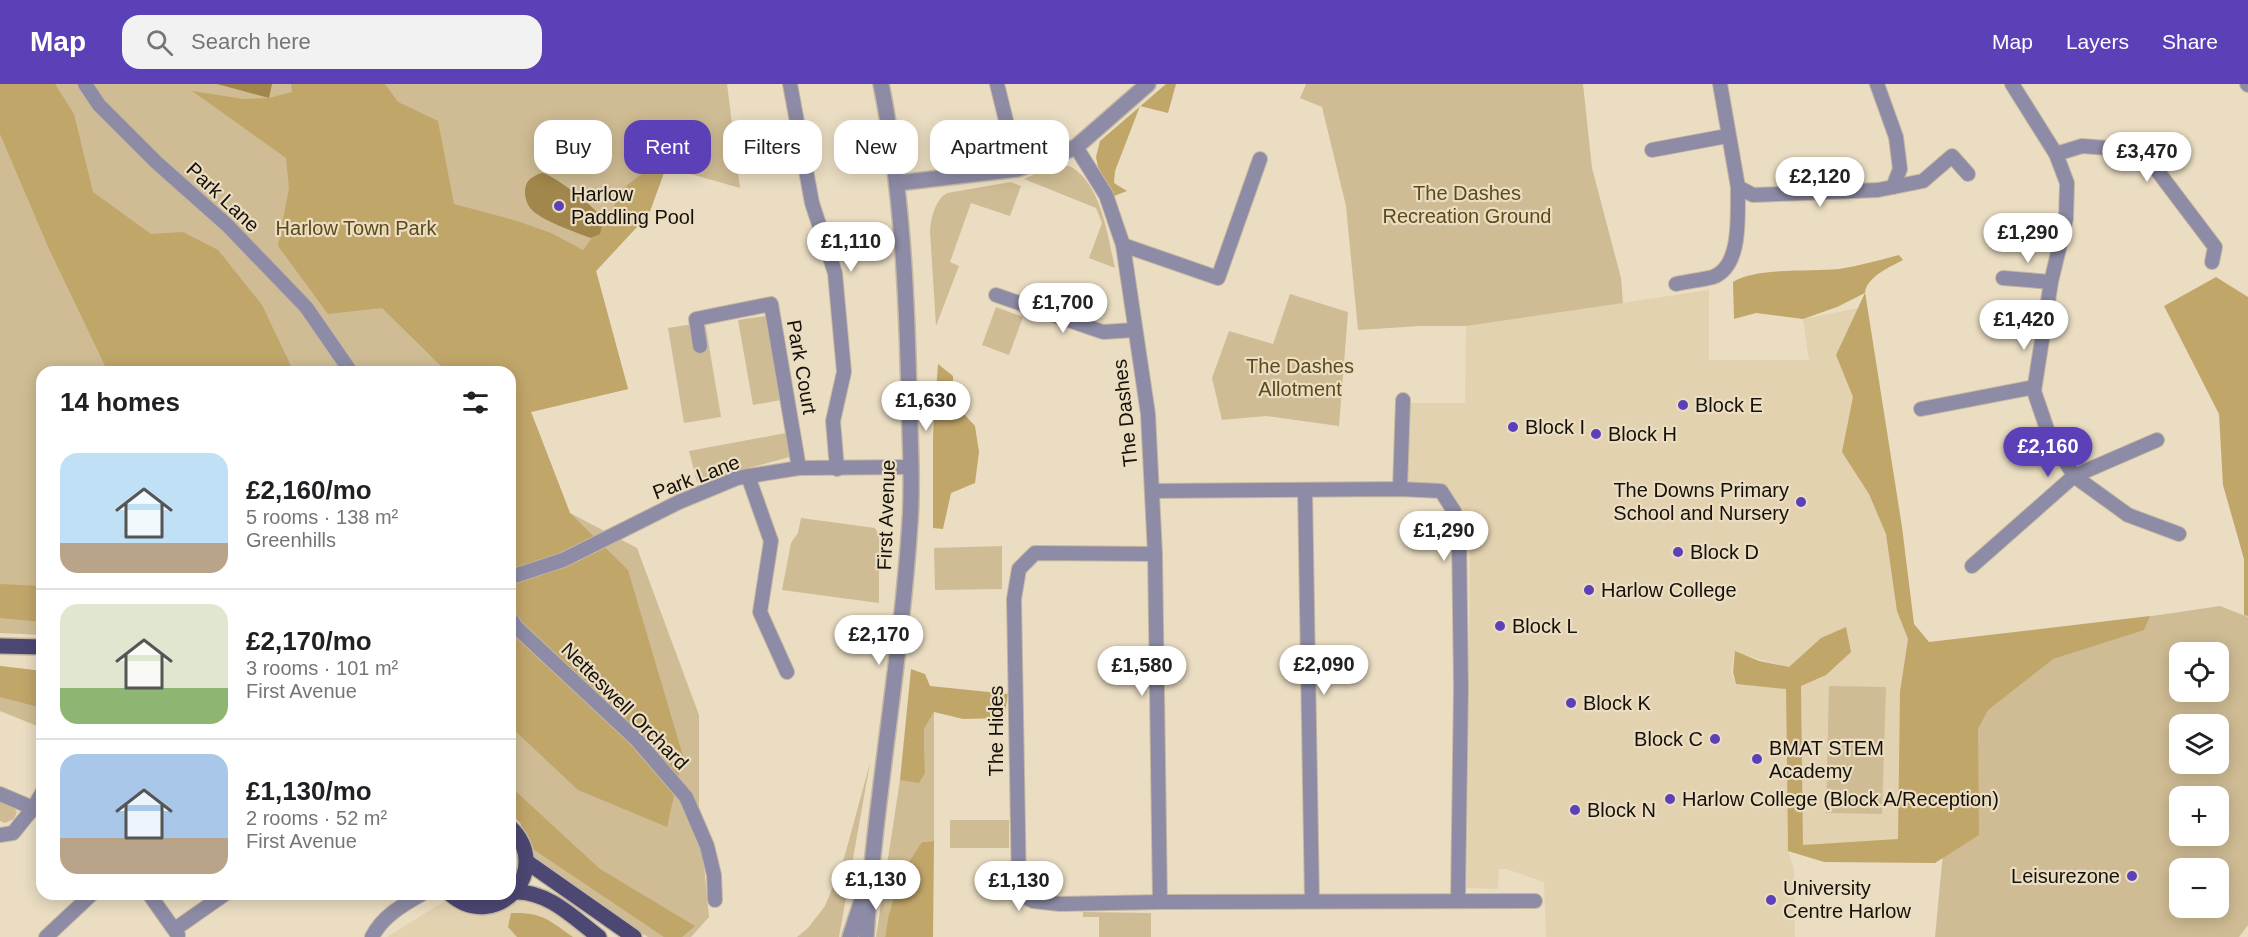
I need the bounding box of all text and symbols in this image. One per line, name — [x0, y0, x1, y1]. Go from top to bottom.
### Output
search box — [122, 15, 542, 69]
text: Map — [30, 26, 86, 57]
icon: search — [143, 26, 176, 59]
text: Search here — [191, 29, 311, 54]
text: Map — [1992, 30, 2033, 53]
text: Layers — [2066, 30, 2129, 53]
text: Share — [2162, 30, 2218, 53]
chip: Buy — [534, 120, 612, 174]
chip: Rent — [624, 120, 711, 174]
chip: Filters — [723, 120, 822, 174]
chip: New — [834, 120, 918, 174]
chip: Apartment — [930, 120, 1069, 174]
pin: £3,470 — [2098, 132, 2196, 183]
text: £3,470 — [2116, 140, 2178, 162]
pin: £2,120 — [1771, 157, 1869, 208]
street label: Park Lane — [182, 158, 264, 236]
text: £2,120 — [1789, 165, 1851, 187]
park label: The Dashes Recreation Ground — [1383, 182, 1551, 227]
place label: Harlow Paddling Pool — [571, 183, 694, 228]
marker: Harlow Paddling Pool — [552, 199, 566, 213]
pin: £1,290 — [1979, 213, 2077, 264]
park label: Harlow Town Park — [276, 217, 437, 239]
text: £1,290 — [1997, 221, 2059, 243]
pin: £1,110 — [802, 222, 900, 273]
text: £1,110 — [821, 230, 881, 252]
pin: £1,700 — [1014, 283, 1112, 334]
text: £1,700 — [1032, 291, 1094, 313]
pin: £1,420 — [1975, 300, 2073, 351]
text: £1,420 — [1993, 308, 2055, 330]
street label: Park Court — [783, 318, 821, 416]
park label: The Dashes Allotment — [1246, 355, 1354, 400]
street label: The Dashes — [1108, 358, 1142, 468]
pin: £1,630 — [877, 381, 975, 432]
icon: filters — [459, 386, 492, 419]
text: 14 homes — [60, 387, 180, 417]
text: £1,630 — [895, 389, 957, 411]
place label: Block E — [1695, 394, 1763, 416]
marker: Block E — [1676, 398, 1690, 412]
place label: Block I — [1525, 416, 1585, 438]
marker: Block I — [1506, 420, 1520, 434]
place label: Block H — [1608, 423, 1677, 445]
marker: Block H — [1589, 427, 1603, 441]
pin: £2,160 — [1999, 427, 2097, 478]
text: £2,160 — [2017, 435, 2079, 457]
street label: Park Lane — [649, 450, 743, 504]
street label: First Avenue — [873, 459, 899, 571]
text: £2,160/mo — [246, 475, 372, 505]
icon: home — [108, 477, 180, 549]
place label: The Downs Primary School and Nursery — [1613, 479, 1789, 524]
marker: The Downs Primary School and Nursery — [1794, 495, 1808, 509]
text: 5 rooms · 138 m² — [246, 506, 398, 528]
pin: £1,290 — [1395, 511, 1493, 562]
text: £1,290 — [1413, 519, 1475, 541]
text: Greenhills — [246, 529, 336, 551]
place label: Block D — [1690, 541, 1759, 563]
marker: Block D — [1671, 545, 1685, 559]
place label: Harlow College — [1601, 579, 1737, 601]
marker: Harlow College — [1582, 583, 1596, 597]
pin: £2,170 — [830, 615, 928, 666]
place label: Block L — [1512, 615, 1578, 637]
marker: Block L — [1493, 619, 1507, 633]
text: £2,170 — [848, 623, 910, 645]
text: £2,170/mo — [246, 626, 372, 656]
icon: home — [108, 628, 180, 700]
street label: Netteswell Orchard — [557, 638, 693, 774]
map controls — [2169, 642, 2229, 918]
button: locate — [2169, 642, 2229, 702]
pin: £2,090 — [1275, 645, 1373, 696]
pin: £1,580 — [1093, 646, 1191, 697]
text: £2,090 — [1293, 653, 1355, 675]
text: £1,580 — [1111, 654, 1173, 676]
text: 3 rooms · 101 m² — [246, 657, 398, 679]
text: First Avenue — [246, 680, 357, 702]
street label: The Hides — [985, 685, 1007, 777]
place label: Block K — [1583, 692, 1651, 714]
marker: Block K — [1564, 696, 1578, 710]
button: layers — [2169, 714, 2229, 774]
place label: Block C — [1634, 728, 1703, 750]
marker: Block C — [1708, 732, 1722, 746]
place label: BMAT STEM Academy — [1769, 737, 1884, 782]
marker: BMAT STEM Academy — [1750, 752, 1764, 766]
text: £1,130/mo — [246, 776, 372, 806]
icon: home — [108, 778, 180, 850]
button: + — [2169, 786, 2229, 846]
place label: Harlow College (Block A/Reception) — [1682, 788, 1999, 810]
marker: Harlow College (Block A/Reception) — [1663, 792, 1677, 806]
place label: Block N — [1587, 799, 1656, 821]
marker: Block N — [1568, 803, 1582, 817]
text: 2 rooms · 52 m² — [246, 807, 387, 829]
text: First Avenue — [246, 830, 357, 852]
button: − — [2169, 858, 2229, 918]
pin: £1,130 — [827, 860, 925, 911]
pin: £1,130 — [970, 861, 1068, 912]
place label: Leisurezone — [2011, 865, 2120, 887]
text: £1,130 — [845, 868, 907, 890]
text: £1,130 — [988, 869, 1050, 891]
marker: Leisurezone — [2125, 869, 2139, 883]
place label: University Centre Harlow — [1783, 877, 1911, 922]
marker: University Centre Harlow — [1764, 893, 1778, 907]

